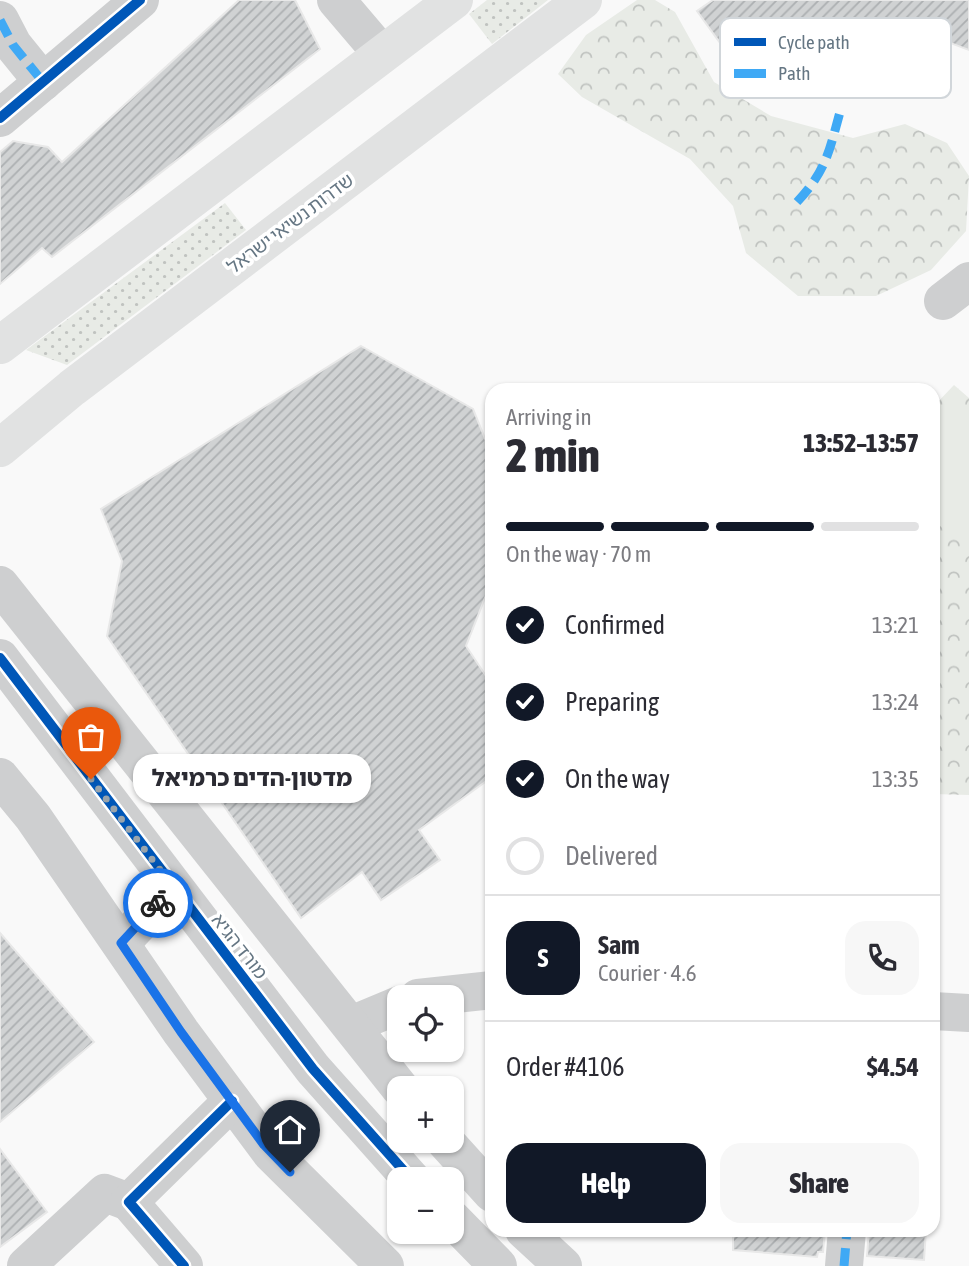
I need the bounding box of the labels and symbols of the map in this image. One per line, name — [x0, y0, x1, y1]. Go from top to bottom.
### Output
legend — [720, 18, 951, 98]
text: Cycle path — [778, 31, 850, 53]
text: Path — [778, 62, 810, 84]
street label: שדרות נשיאי ישראל — [223, 168, 357, 278]
pin — [61, 707, 121, 779]
callout: מדטון-הדים כרמיאל — [133, 754, 371, 804]
courier — [123, 868, 193, 938]
street label: מורד הגיא — [208, 909, 272, 983]
pin — [260, 1100, 320, 1172]

